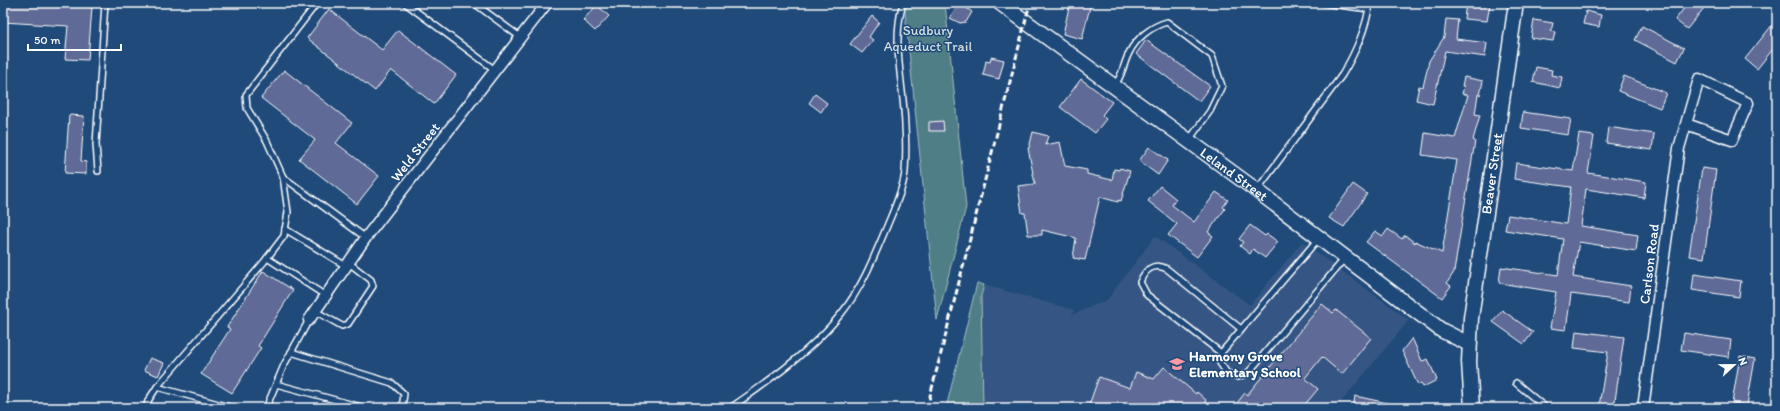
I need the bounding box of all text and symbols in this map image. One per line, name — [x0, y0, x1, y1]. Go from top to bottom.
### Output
park label: Sudbury Aqueduct Trail — [884, 22, 972, 55]
scale bar — [28, 26, 121, 52]
text: 50 m — [34, 33, 60, 47]
street label: Weld Street — [387, 119, 444, 185]
street label: Beaver Street — [1478, 132, 1506, 215]
street label: Leland Street — [1197, 144, 1271, 205]
street label: Carlson Road — [1636, 222, 1663, 305]
north arrow — [1714, 345, 1754, 385]
place label: Harmony Grove Elementary School — [1189, 348, 1302, 381]
school or university icon: Harmony Grove Elementary School — [1168, 355, 1186, 373]
text: N — [1735, 356, 1750, 367]

